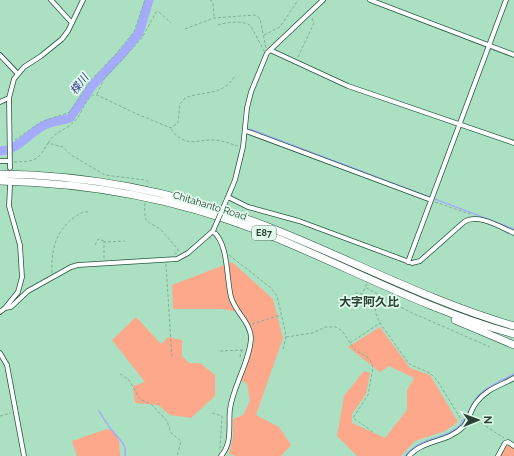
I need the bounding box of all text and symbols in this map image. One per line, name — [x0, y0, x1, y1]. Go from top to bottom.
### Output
water label: 楪川 — [68, 71, 92, 97]
street label: Chitahanto Road — [172, 189, 248, 222]
road number: E87 — [252, 226, 276, 240]
district label: 大字阿久比 — [339, 295, 399, 309]
north arrow — [458, 400, 498, 440]
text: N — [481, 416, 494, 424]

